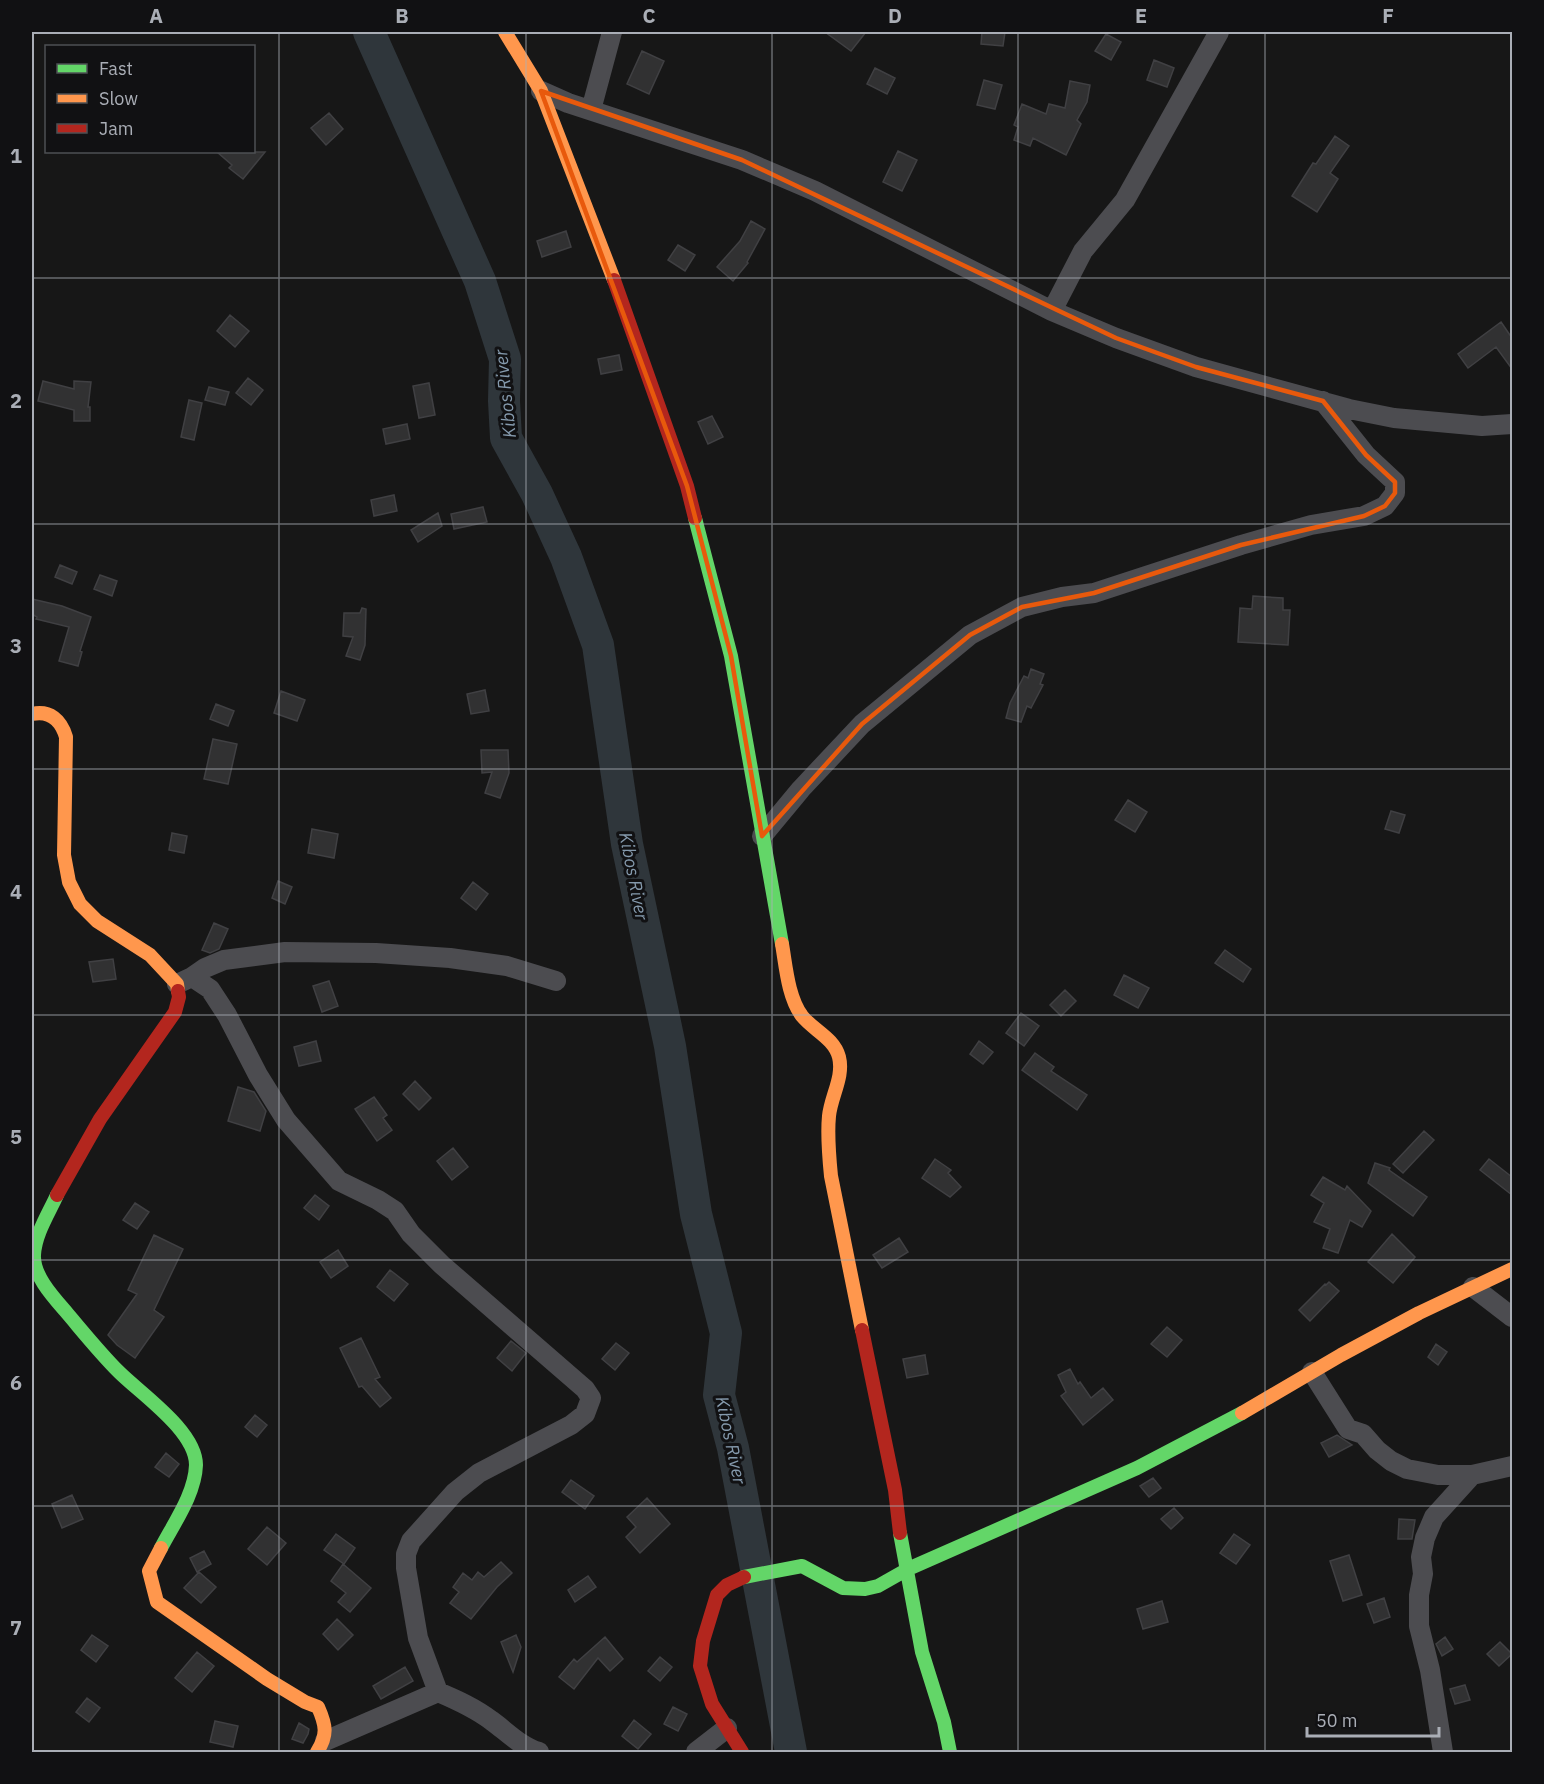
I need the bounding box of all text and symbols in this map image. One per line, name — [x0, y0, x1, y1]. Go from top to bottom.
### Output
text: A — [149, 2, 163, 29]
text: B — [395, 2, 409, 29]
text: C — [642, 2, 656, 29]
text: D — [888, 2, 902, 29]
text: E — [1135, 2, 1147, 29]
text: F — [1382, 2, 1394, 29]
legend — [45, 45, 255, 153]
text: Fast — [99, 57, 133, 80]
text: Slow — [99, 87, 138, 110]
text: Jam — [99, 117, 134, 140]
text: 1 — [10, 142, 22, 169]
water label: Kibos River — [489, 348, 521, 440]
text: 2 — [10, 387, 22, 414]
text: 3 — [10, 632, 22, 659]
water label: Kibos River — [614, 830, 654, 922]
text: 4 — [10, 878, 22, 905]
text: 5 — [10, 1123, 22, 1150]
text: 6 — [10, 1369, 22, 1396]
water label: Kibos River — [710, 1394, 752, 1486]
text: 7 — [10, 1614, 22, 1641]
scale bar — [1307, 1700, 1439, 1738]
text: 50 m — [1316, 1709, 1358, 1732]

